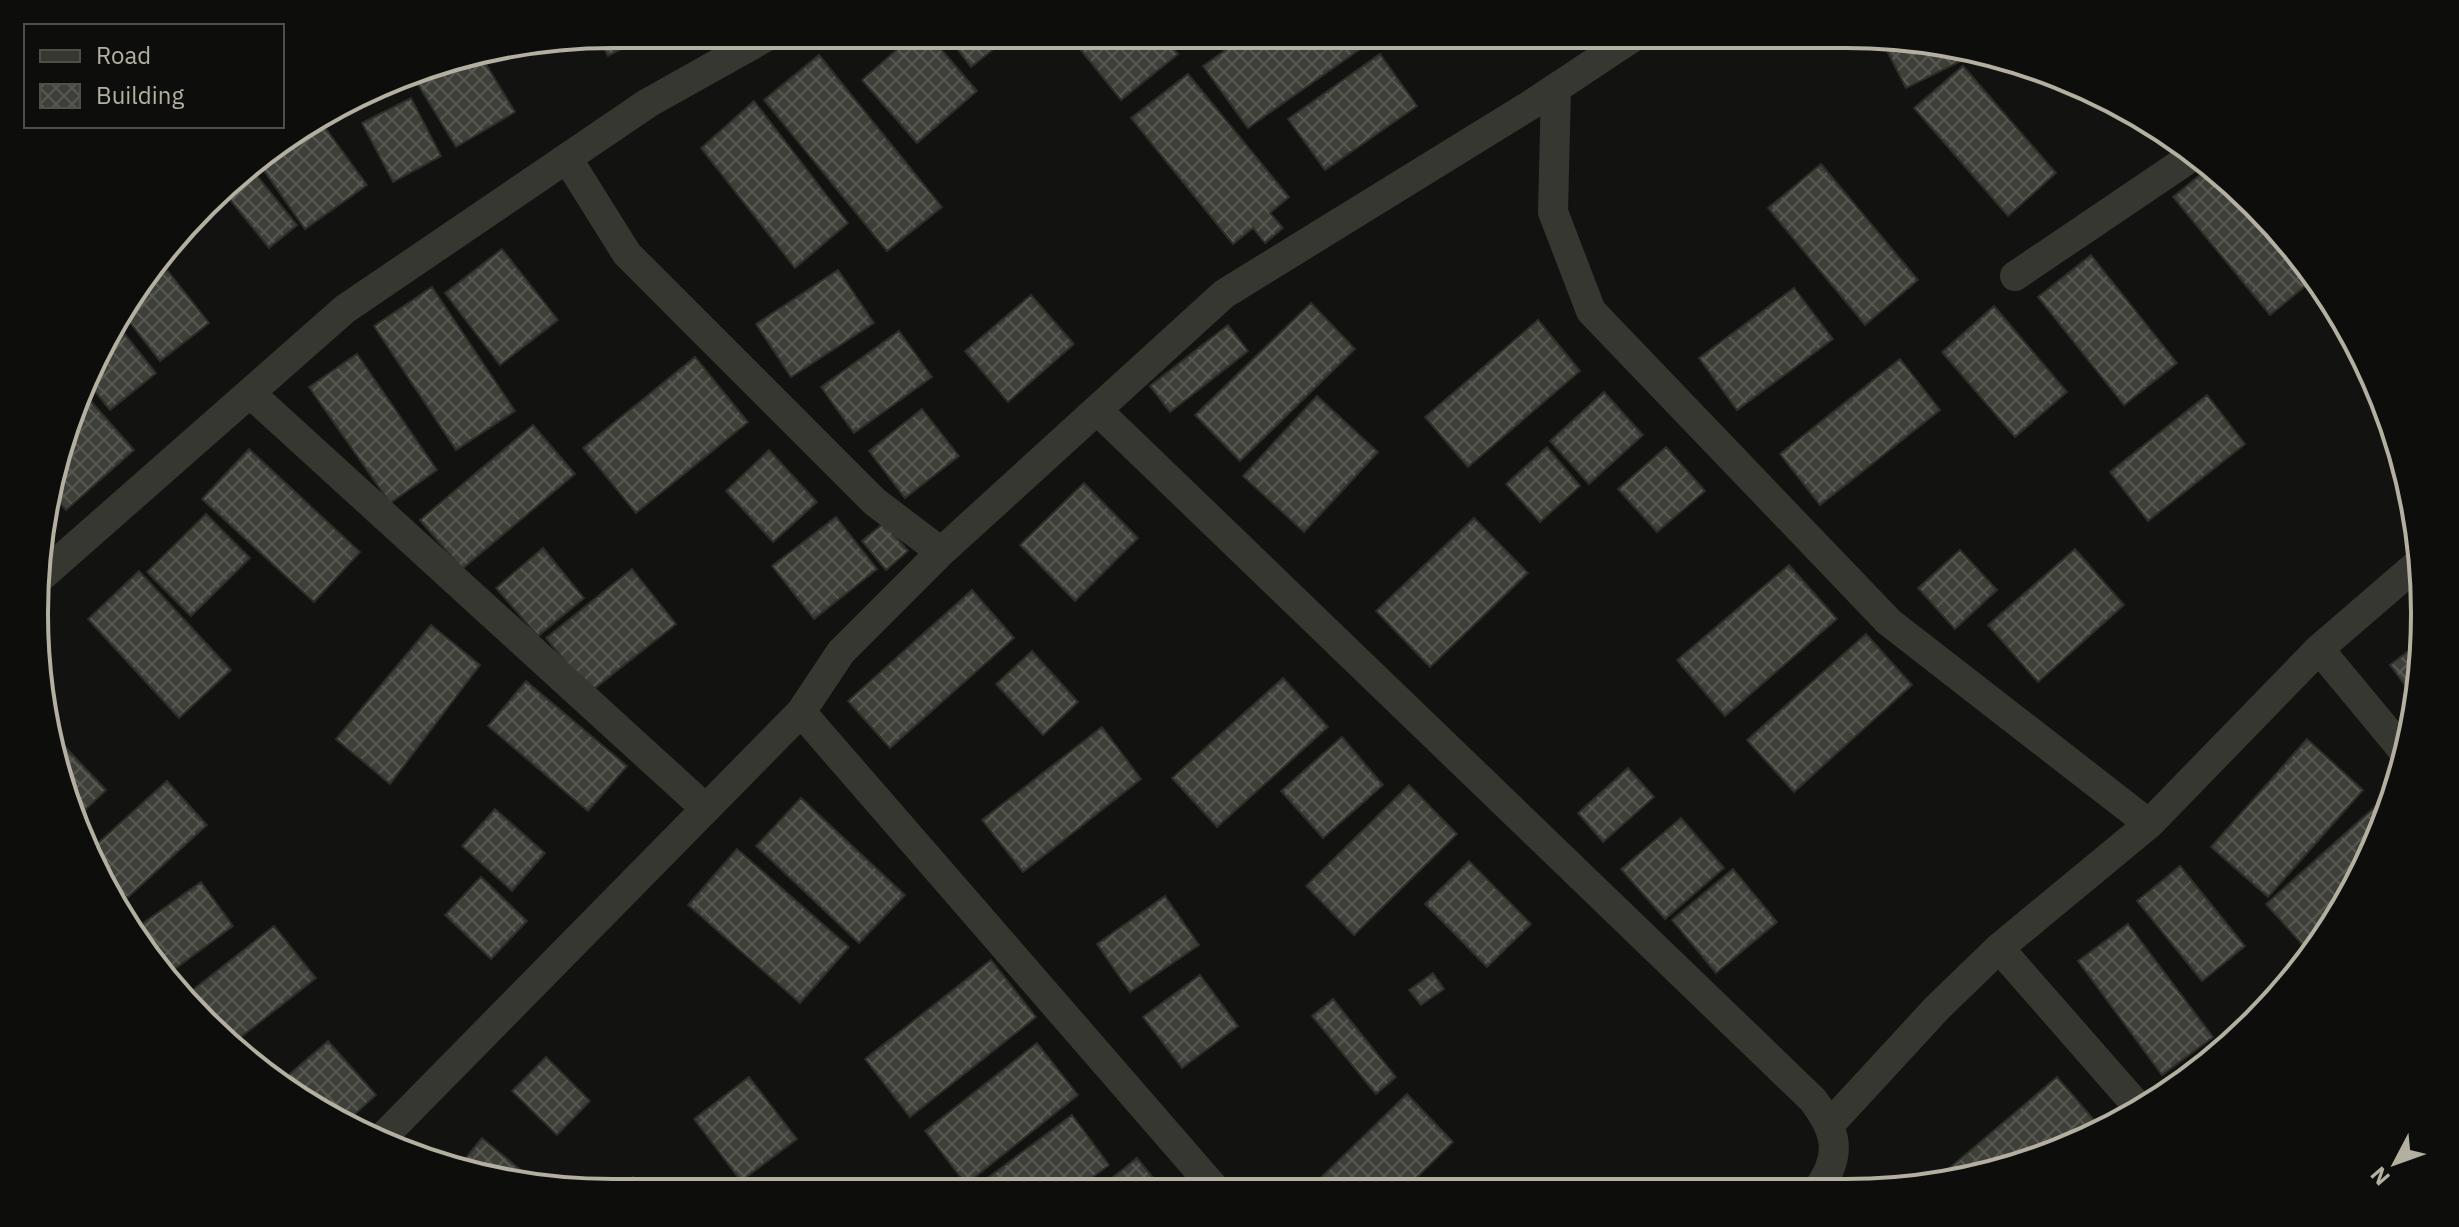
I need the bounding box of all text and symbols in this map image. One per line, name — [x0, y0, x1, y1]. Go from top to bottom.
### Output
legend — [24, 24, 284, 128]
text: Road — [96, 39, 151, 71]
text: Building — [96, 79, 184, 111]
north arrow — [2355, 1123, 2435, 1203]
text: N — [2363, 1161, 2396, 1192]

